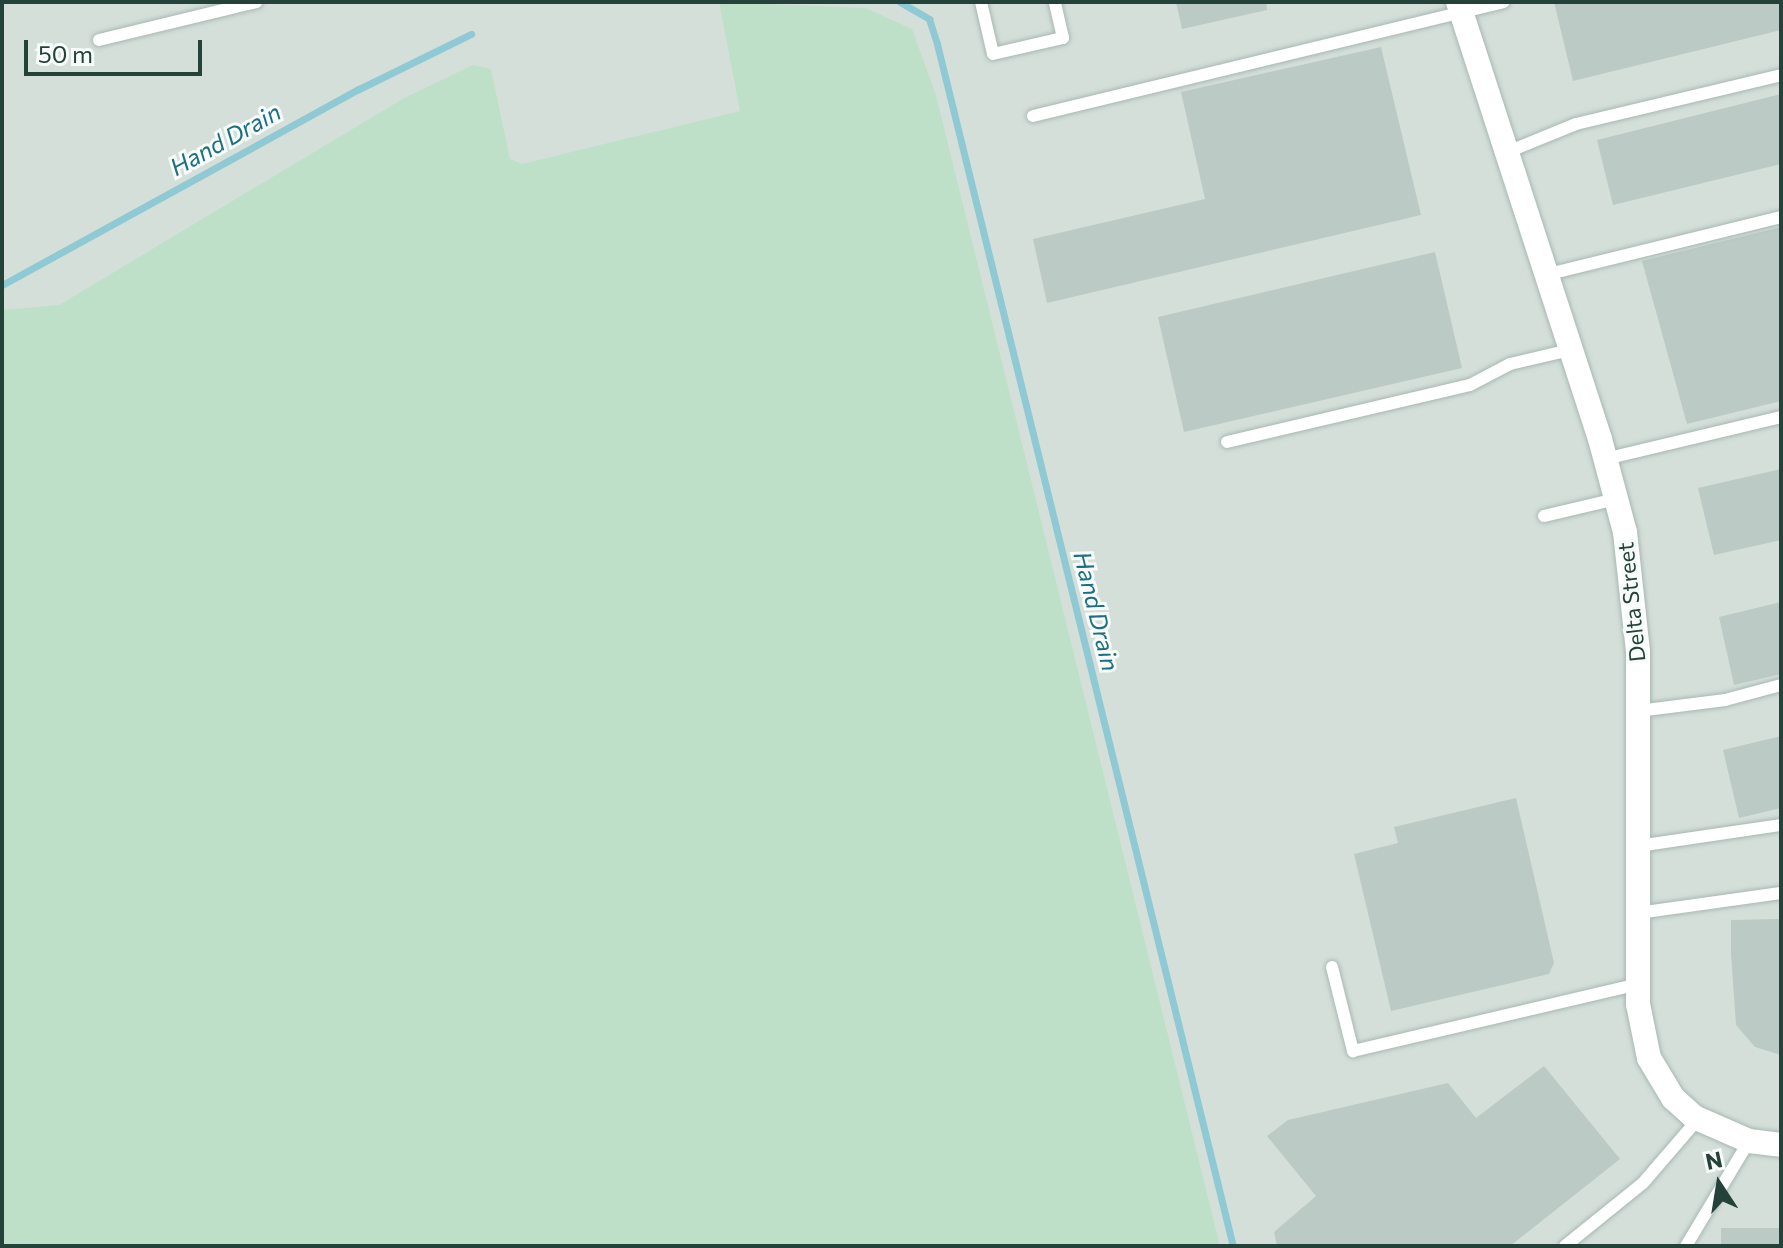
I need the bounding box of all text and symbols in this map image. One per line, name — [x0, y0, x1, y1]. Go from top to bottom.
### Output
scale bar — [28, 24, 206, 74]
text: 50 m — [38, 39, 93, 68]
water label: Hand Drain — [165, 97, 285, 181]
street label: Delta Street — [1612, 541, 1650, 663]
water label: Hand Drain — [1068, 548, 1126, 674]
north arrow — [1679, 1144, 1759, 1224]
text: N — [1703, 1145, 1725, 1175]

